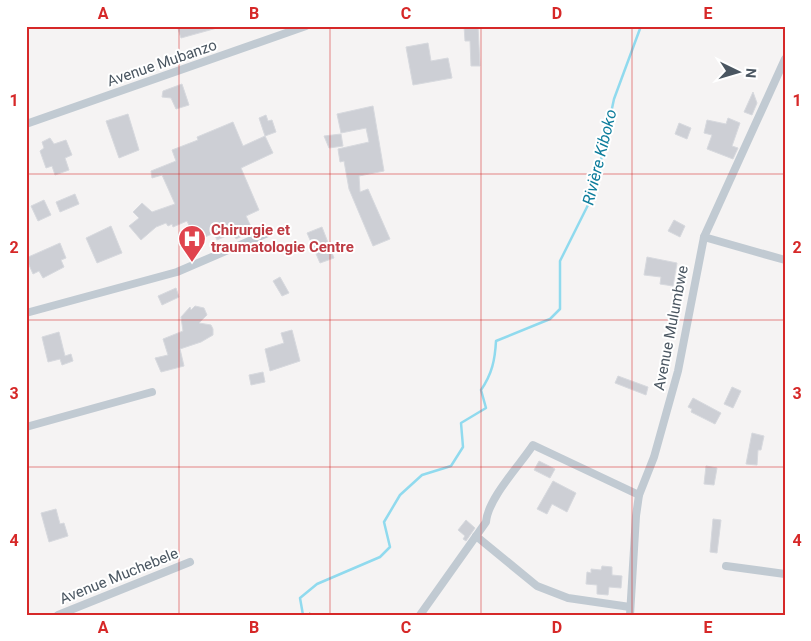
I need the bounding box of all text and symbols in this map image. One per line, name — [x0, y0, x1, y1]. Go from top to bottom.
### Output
text: A — [98, 4, 109, 23]
text: B — [249, 4, 259, 23]
text: C — [401, 4, 411, 23]
text: D — [552, 4, 562, 23]
text: E — [704, 4, 713, 23]
street label: Avenue Mubanzo — [105, 36, 219, 90]
north arrow — [714, 48, 764, 98]
text: N — [743, 68, 759, 79]
text: 1 — [9, 91, 19, 110]
text: 1 — [792, 91, 802, 110]
water label: Rivière Kiboko — [578, 107, 621, 207]
place label: Chirurgie et traumatologie Centre — [211, 221, 354, 256]
hospital icon: Chirurgie et traumatologie Centre — [177, 224, 207, 263]
text: 2 — [9, 238, 19, 257]
text: 2 — [792, 238, 802, 257]
street label: Avenue Mulumbwe — [650, 264, 692, 392]
text: 3 — [9, 384, 19, 403]
text: 3 — [792, 384, 802, 403]
text: 4 — [9, 531, 19, 550]
text: 4 — [792, 531, 802, 550]
street label: Avenue Muchebele — [57, 544, 181, 608]
text: A — [98, 618, 109, 637]
text: B — [249, 618, 259, 637]
text: C — [401, 618, 411, 637]
text: D — [552, 618, 562, 637]
text: E — [704, 618, 713, 637]

